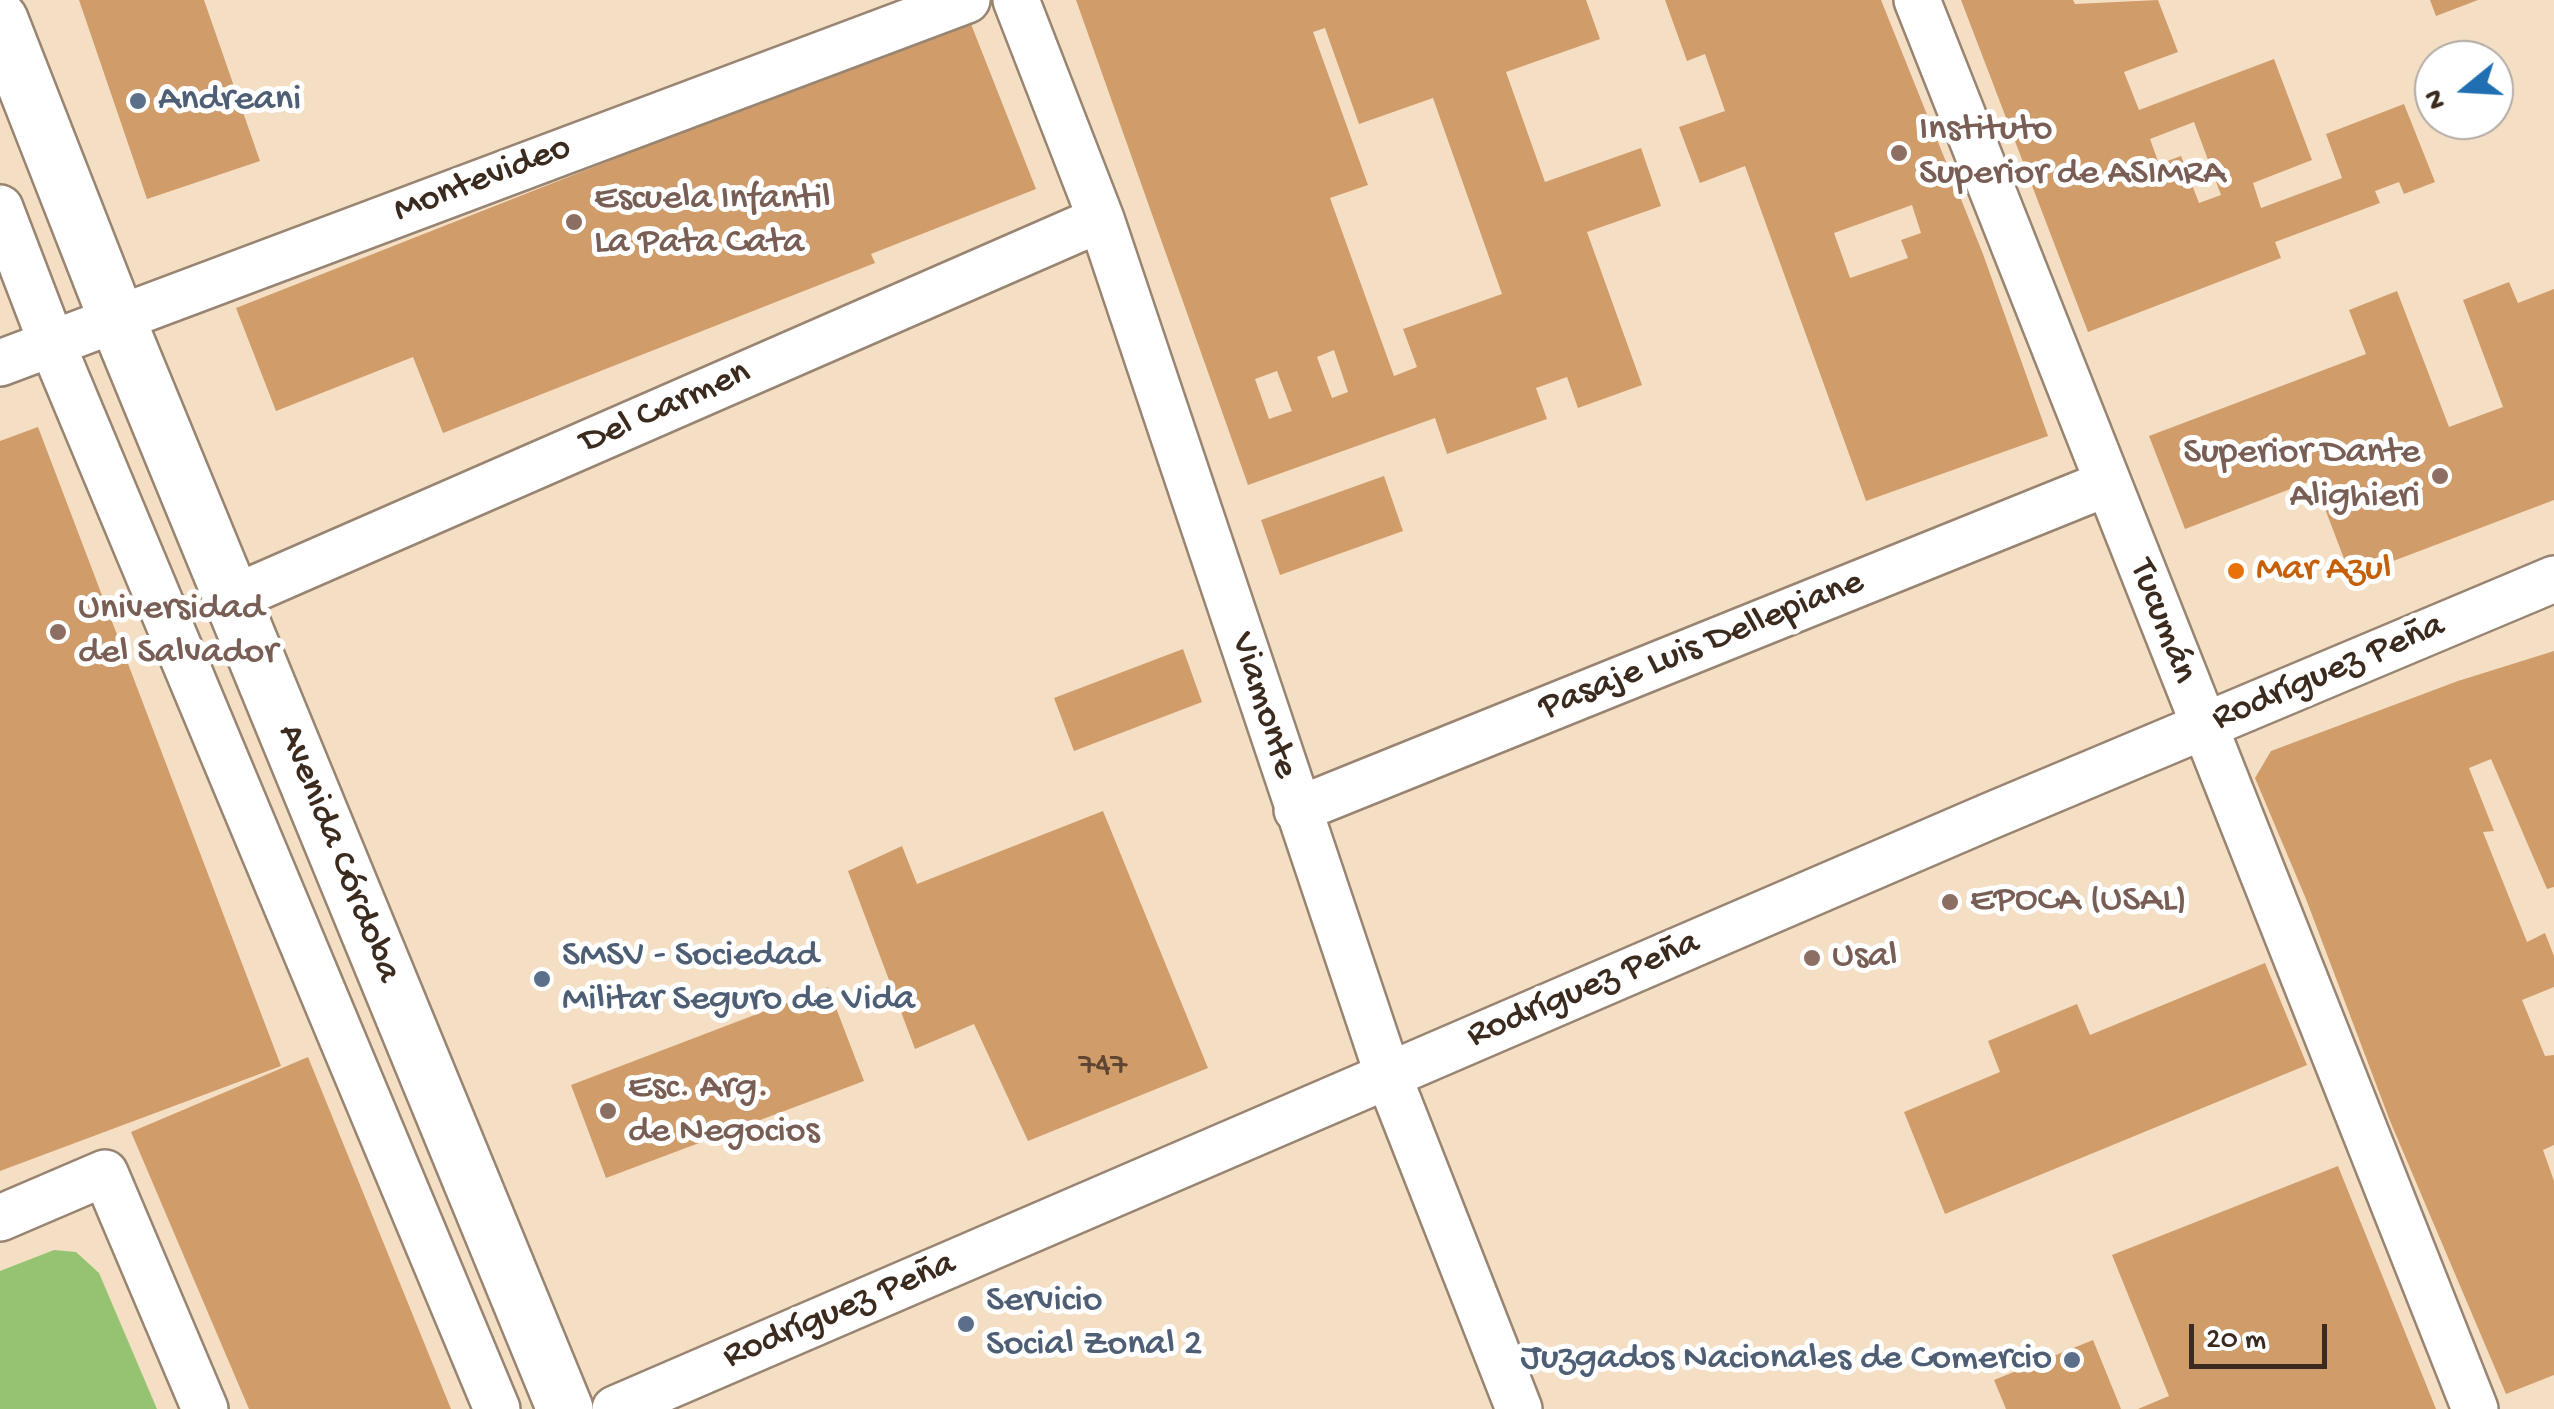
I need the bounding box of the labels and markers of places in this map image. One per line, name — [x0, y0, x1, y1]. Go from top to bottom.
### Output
place label: Andreani — [158, 78, 301, 124]
marker: Andreani — [127, 90, 149, 112]
place label: Instituto Superior de ASIMRA — [1919, 108, 2225, 198]
marker: Instituto Superior de ASIMRA — [1888, 142, 1910, 164]
place label: Escuela Infantil La Pata Cata — [594, 177, 831, 266]
marker: Escuela Infantil La Pata Cata — [563, 211, 585, 233]
place label: Superior Dante Alighieri — [2183, 431, 2420, 520]
marker: Superior Dante Alighieri — [2429, 465, 2451, 487]
place label: Mar Azul — [2256, 548, 2391, 594]
marker: Mar Azul — [2225, 560, 2247, 582]
place label: Universidad del Salvador — [78, 587, 278, 676]
marker: Universidad del Salvador — [47, 621, 69, 643]
place label: EPOCA (USAL) — [1970, 879, 2187, 925]
marker: EPOCA (USAL) — [1939, 891, 1961, 913]
place label: SMSV - Sociedad Militar Seguro de Vida — [562, 934, 915, 1024]
place label: Usal — [1832, 935, 1897, 981]
marker: Usal — [1801, 947, 1823, 969]
marker: SMSV - Sociedad Militar Seguro de Vida — [531, 968, 553, 990]
place label: Esc. Arg. de Negocios — [628, 1066, 820, 1156]
marker: Esc. Arg. de Negocios — [597, 1100, 619, 1122]
place label: Servicio Social Zonal 2 — [986, 1279, 1202, 1368]
marker: Servicio Social Zonal 2 — [955, 1313, 977, 1335]
place label: Juzgados Nacionales de Comercio — [1521, 1337, 2052, 1383]
marker: Juzgados Nacionales de Comercio — [2061, 1349, 2083, 1371]

